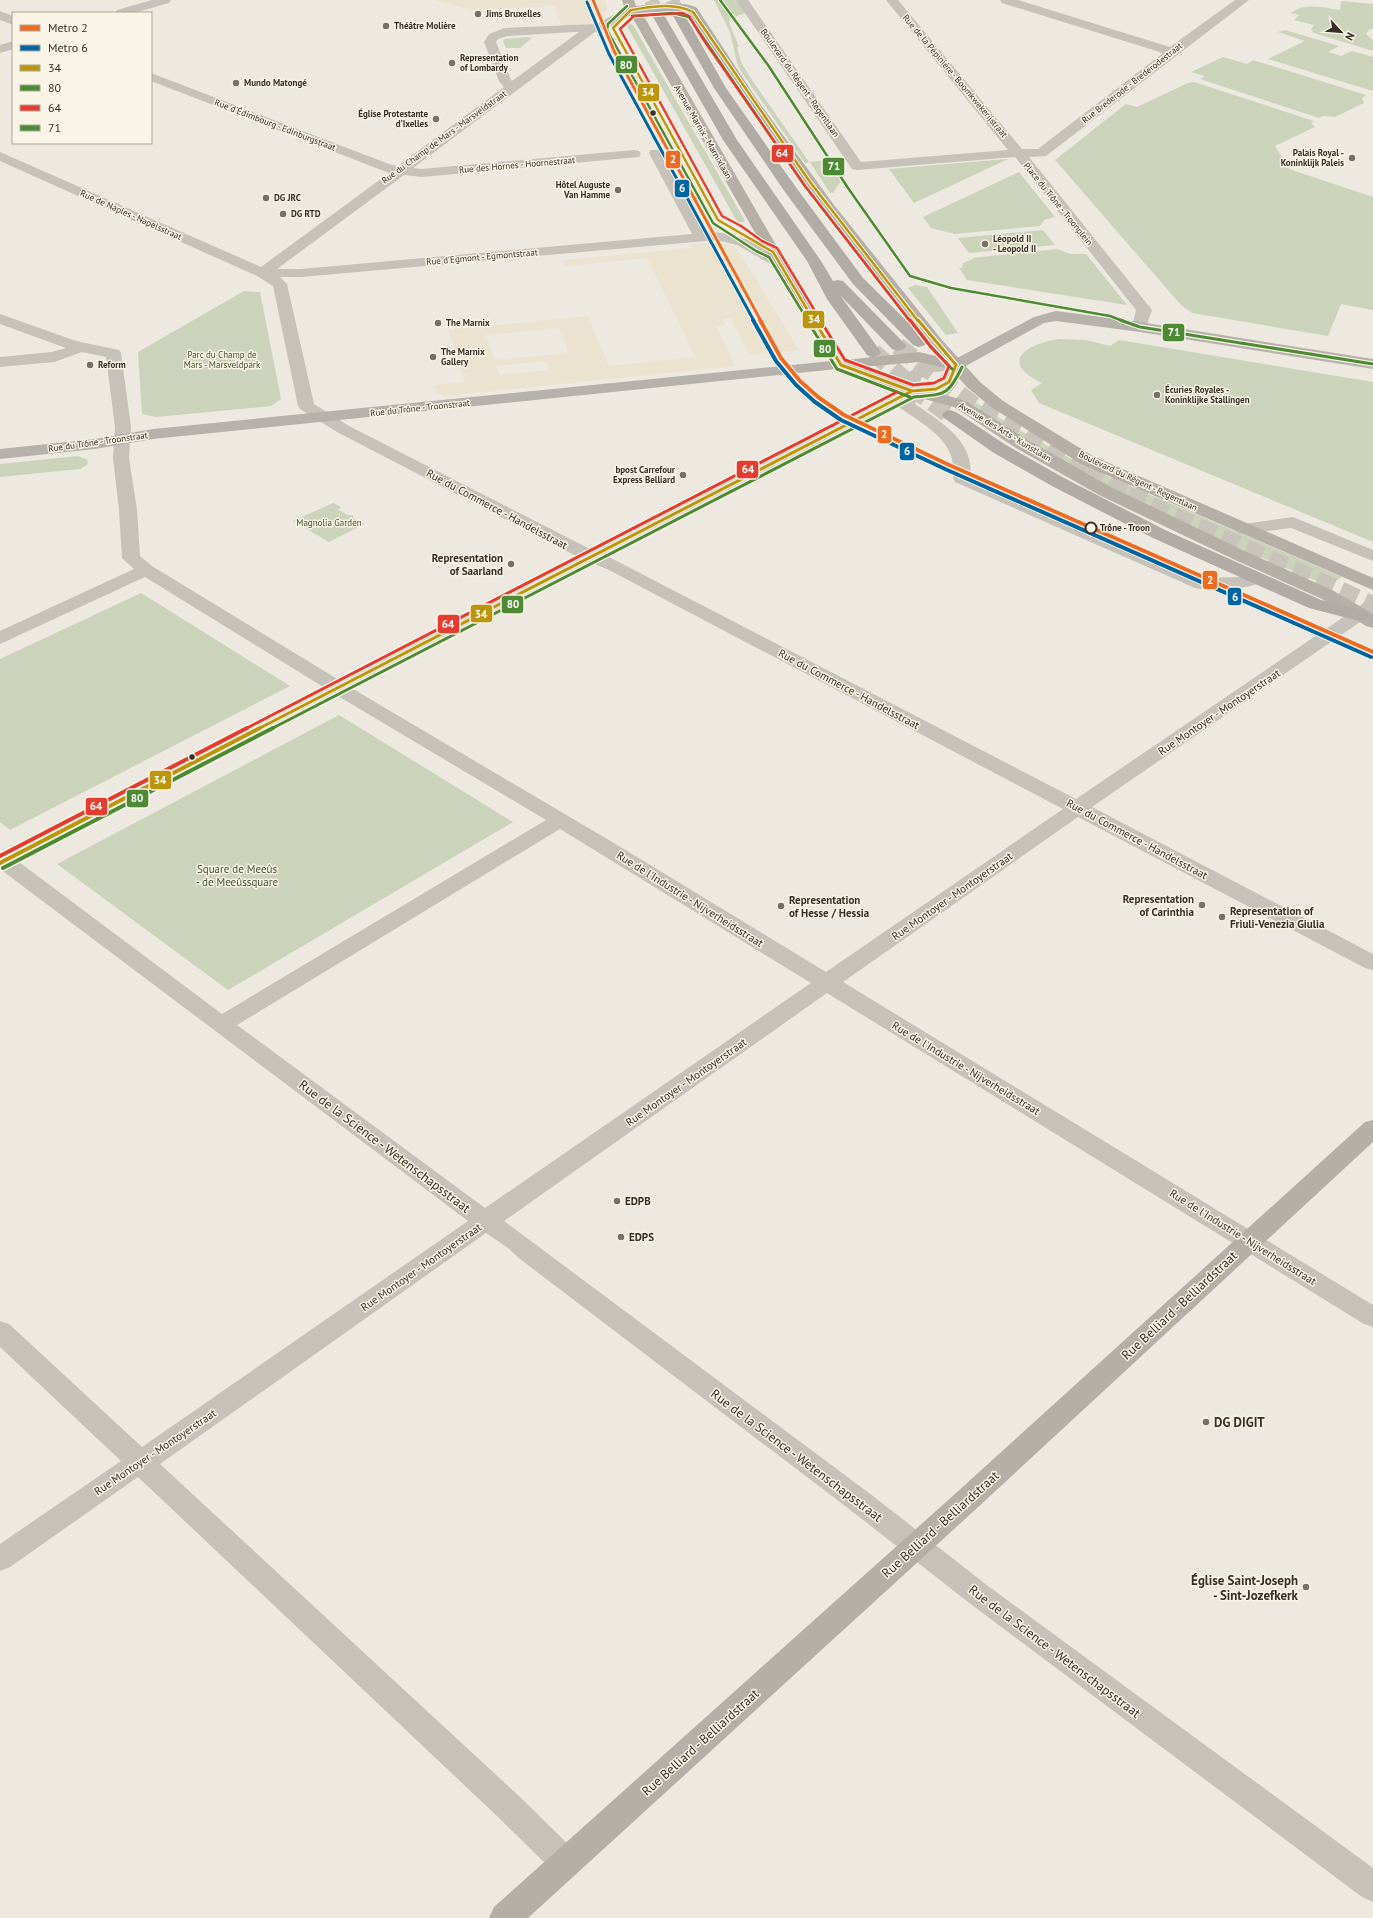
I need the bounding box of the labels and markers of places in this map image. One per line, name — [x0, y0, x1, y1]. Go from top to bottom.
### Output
place label: Jims Bruxelles — [485, 8, 541, 19]
marker: Jims Bruxelles — [473, 9, 483, 19]
place label: Théâtre Molière — [394, 20, 456, 31]
marker: Théâtre Molière — [381, 21, 391, 31]
place label: Representation of Lombardy — [460, 52, 518, 73]
marker: Representation of Lombardy — [447, 58, 457, 68]
place label: Mundo Matongé — [244, 77, 307, 88]
marker: Mundo Matongé — [231, 78, 241, 88]
place label: Église Protestante d’Ixelles — [358, 108, 428, 129]
unlabelled marker — [648, 108, 658, 118]
marker: Église Protestante d’Ixelles — [431, 114, 441, 124]
place label: Palais Royal - Koninklijk Paleis — [1281, 147, 1344, 168]
marker: Palais Royal - Koninklijk Paleis — [1347, 153, 1357, 163]
place label: Hôtel Auguste Van Hamme — [556, 179, 610, 200]
marker: Hôtel Auguste Van Hamme — [613, 185, 623, 195]
place label: DG JRC — [274, 192, 301, 203]
marker: DG JRC — [261, 193, 271, 203]
place label: DG RTD — [291, 208, 321, 219]
marker: DG RTD — [278, 209, 288, 219]
place label: Léopold II - Leopold II — [993, 233, 1036, 254]
marker: Léopold II - Leopold II — [980, 239, 990, 249]
place label: The Marnix — [446, 317, 490, 328]
marker: The Marnix — [433, 318, 443, 328]
place label: The Marnix Gallery — [441, 346, 485, 367]
marker: The Marnix Gallery — [428, 352, 438, 362]
place label: Reform — [98, 359, 126, 370]
marker: Reform — [85, 360, 95, 370]
place label: Écuries Royales - Koninklijke Stallingen — [1165, 384, 1250, 405]
marker: Écuries Royales - Koninklijke Stallingen — [1152, 390, 1162, 400]
place label: bpost Carrefour Express Belliard — [613, 464, 676, 485]
marker: bpost Carrefour Express Belliard — [678, 470, 688, 480]
marker: Trône - Troon — [1084, 521, 1098, 535]
place label: Trône - Troon — [1100, 522, 1150, 533]
place label: Representation of Saarland — [432, 551, 503, 578]
marker: Representation of Saarland — [506, 559, 516, 569]
unlabelled marker — [187, 752, 197, 762]
place label: Representation of Carinthia — [1123, 892, 1194, 919]
place label: Representation of Hesse / Hessia — [789, 893, 869, 920]
marker: Representation of Carinthia — [1197, 900, 1207, 910]
marker: Representation of Hesse / Hessia — [776, 901, 786, 911]
place label: Representation of Friuli-Venezia Giulia — [1230, 904, 1324, 931]
marker: Representation of Friuli-Venezia Giulia — [1217, 912, 1227, 922]
place label: EDPB — [625, 1194, 651, 1208]
marker: EDPB — [612, 1196, 622, 1206]
place label: EDPS — [629, 1230, 654, 1244]
marker: EDPS — [616, 1232, 626, 1242]
place label: DG DIGIT — [1214, 1414, 1265, 1431]
marker: DG DIGIT — [1201, 1417, 1211, 1427]
place label: Église Saint-Joseph - Sint-Jozefkerk — [1191, 1572, 1299, 1604]
marker: Église Saint-Joseph - Sint-Jozefkerk — [1301, 1582, 1311, 1592]

